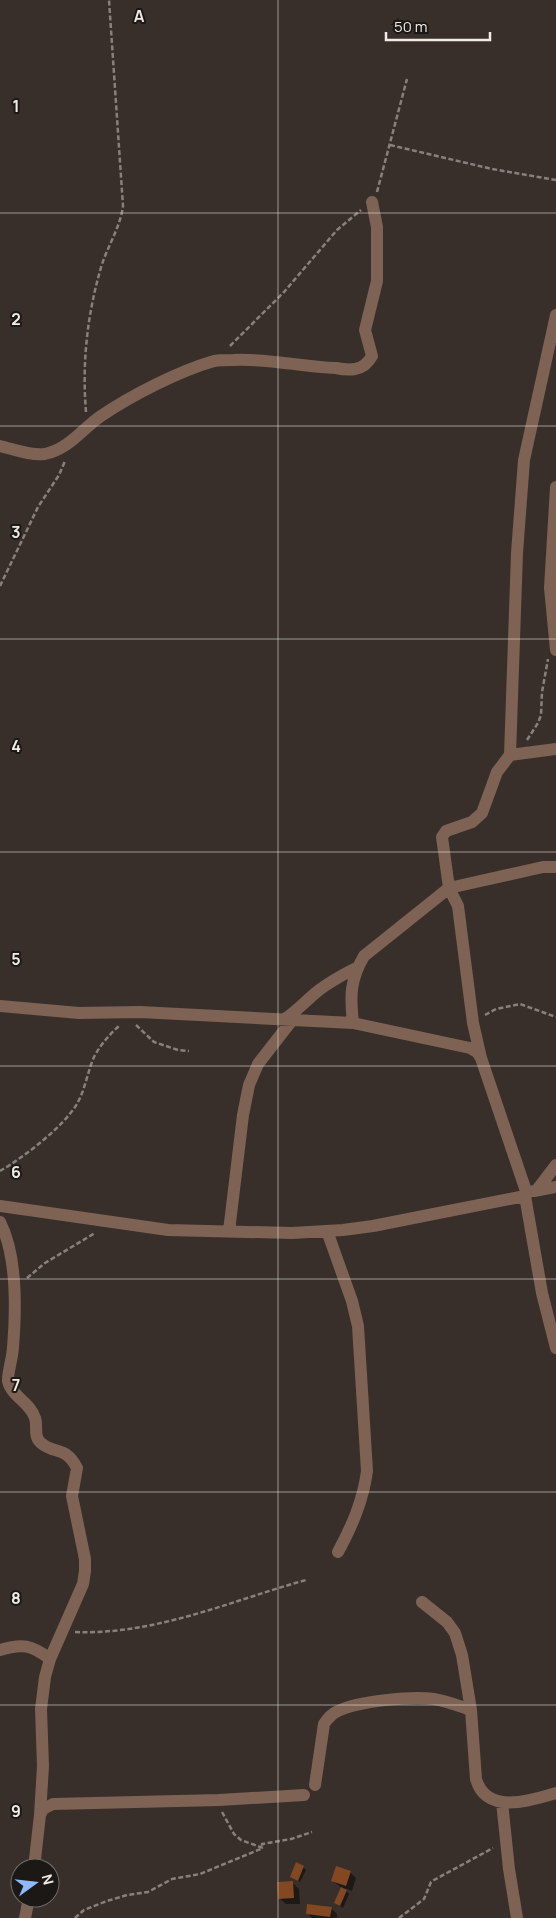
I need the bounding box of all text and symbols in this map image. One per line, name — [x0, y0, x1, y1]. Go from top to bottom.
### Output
text: A — [134, 5, 145, 27]
scale bar — [386, 10, 490, 42]
text: 50 m — [394, 16, 428, 37]
text: 1 — [12, 95, 20, 117]
text: 2 — [11, 308, 21, 330]
text: 3 — [11, 521, 21, 543]
text: 4 — [11, 735, 21, 757]
text: 5 — [11, 948, 21, 970]
text: 6 — [11, 1161, 21, 1183]
text: 7 — [12, 1374, 20, 1396]
text: 8 — [11, 1587, 21, 1609]
text: 9 — [11, 1800, 21, 1822]
north arrow — [10, 1858, 60, 1908]
text: N — [38, 1872, 59, 1887]

